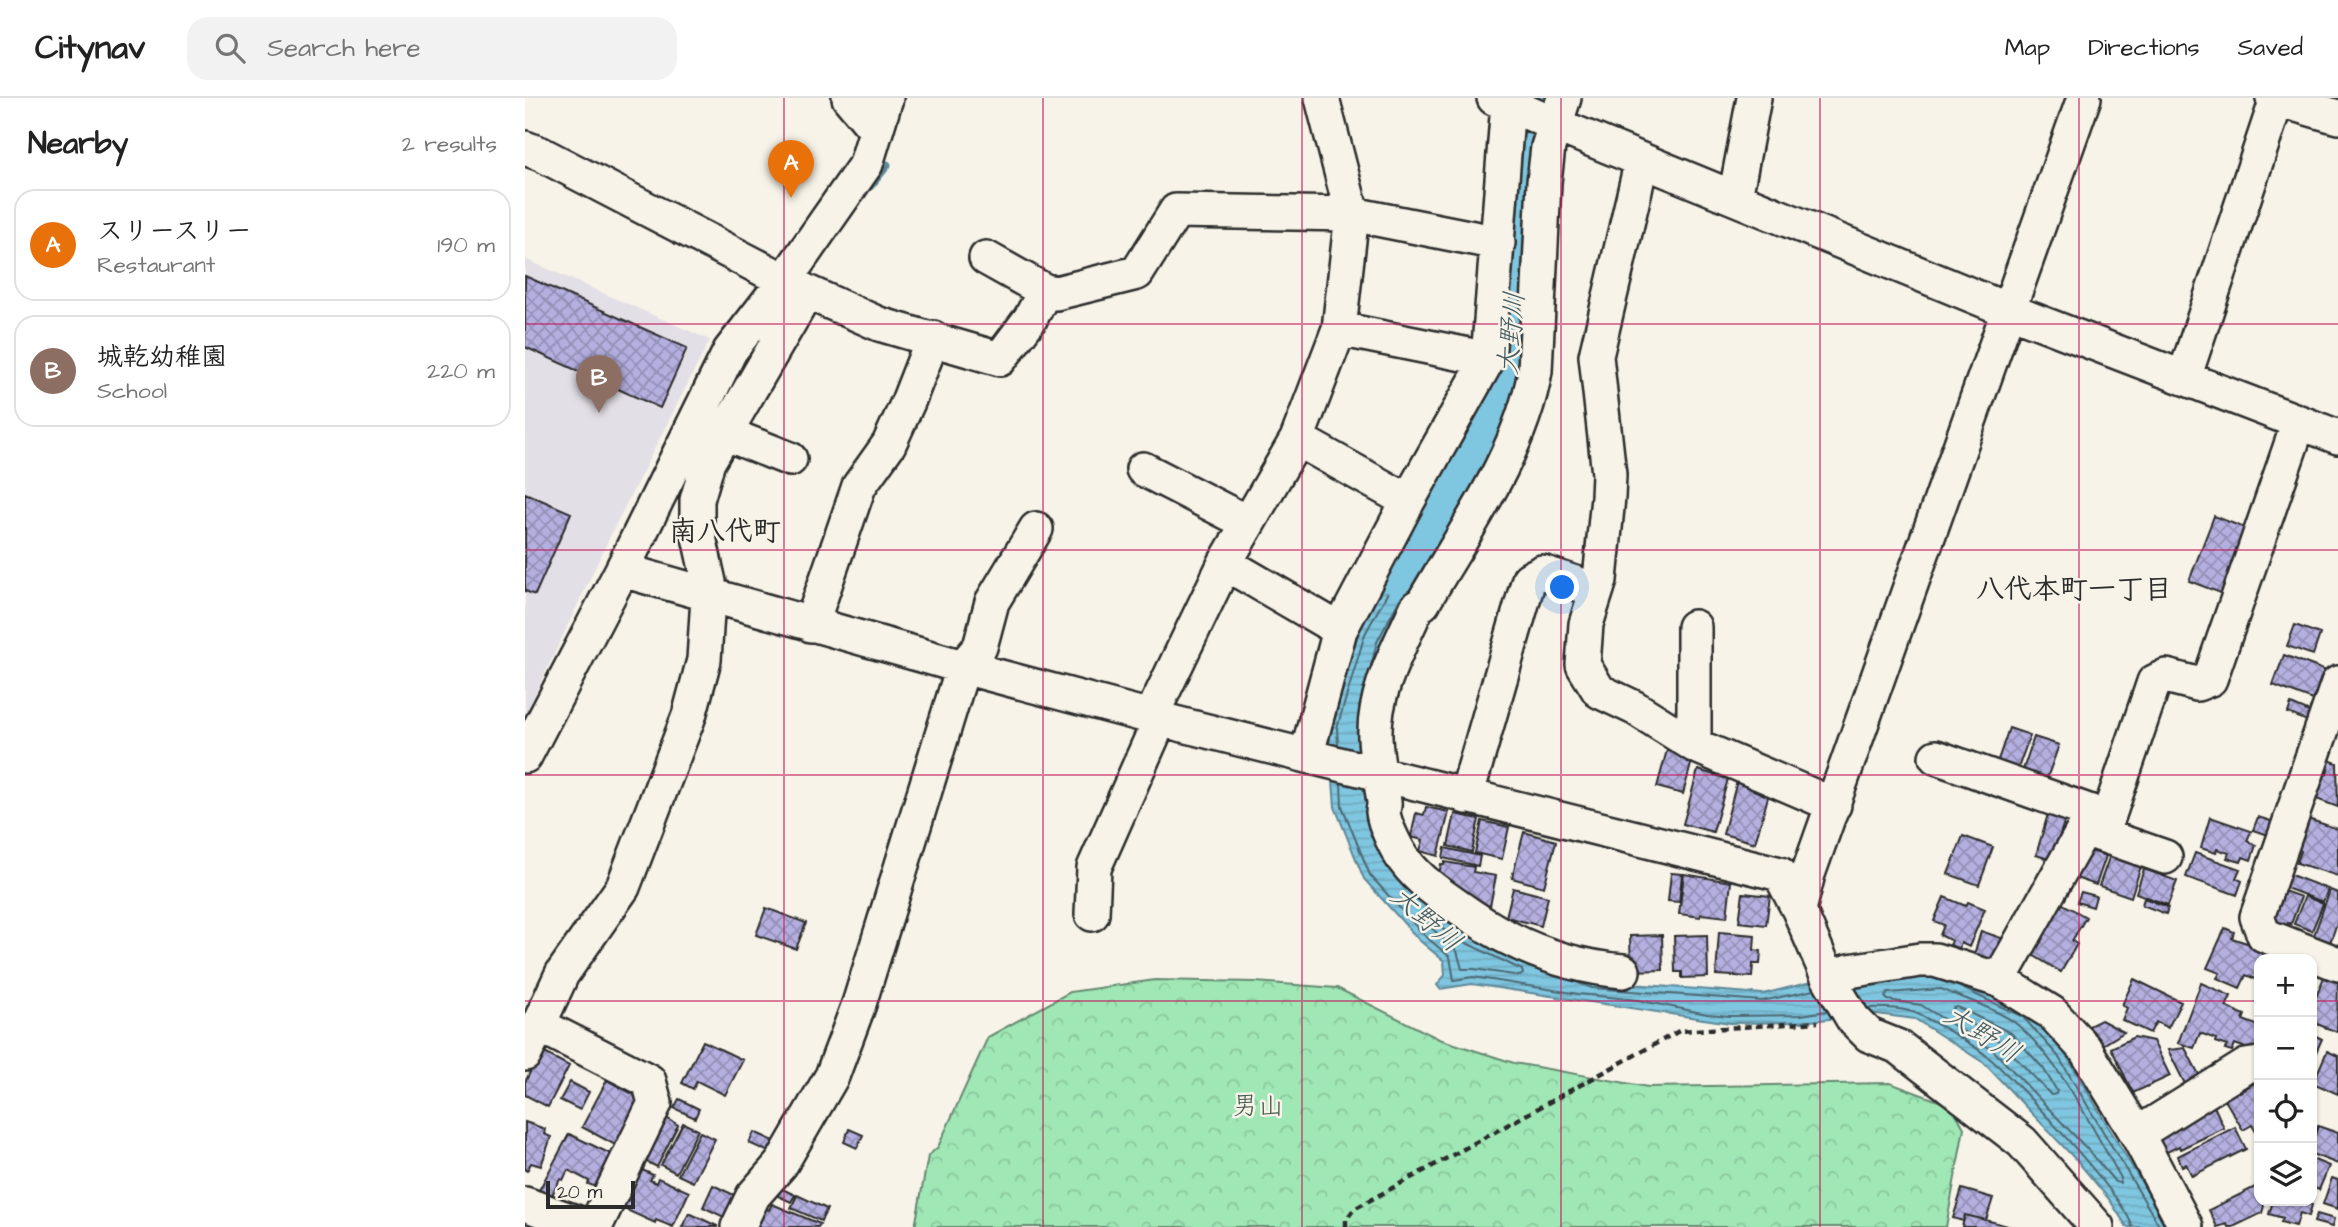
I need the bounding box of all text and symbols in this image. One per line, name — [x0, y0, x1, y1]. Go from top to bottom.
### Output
search box — [187, 17, 677, 80]
text: Citynav — [35, 25, 145, 71]
icon: search — [211, 29, 249, 67]
text: Search here — [267, 30, 421, 66]
text: Map — [2005, 31, 2050, 65]
text: Directions — [2088, 31, 2200, 65]
text: Saved — [2238, 31, 2303, 65]
text: Nearby — [28, 123, 128, 165]
text: 2 results — [402, 128, 497, 160]
pin: A — [768, 140, 814, 198]
text: スリースリー — [97, 213, 251, 249]
text: A — [46, 229, 60, 261]
text: 190 m — [437, 229, 495, 261]
text: Restaurant — [97, 249, 215, 281]
water label: 大野川 — [1488, 290, 1535, 377]
text: 城乾幼稚園 — [97, 339, 227, 375]
text: B — [45, 355, 61, 387]
text: 220 m — [427, 355, 495, 387]
pin: B — [576, 355, 622, 413]
text: School — [97, 375, 167, 407]
district label: 南八代町 — [669, 512, 781, 551]
your location — [1545, 570, 1579, 604]
district label: 八代本町一丁目 — [1976, 570, 2172, 609]
water label: 大野川 — [1382, 877, 1471, 961]
map controls — [2254, 954, 2317, 1206]
button: + — [2254, 954, 2317, 1017]
water label: 大野川 — [1936, 995, 2028, 1073]
button: − — [2254, 1017, 2317, 1080]
button: locate — [2254, 1080, 2317, 1143]
park label: 男山 — [1232, 1088, 1284, 1124]
button: layers — [2254, 1143, 2317, 1206]
scale bar — [546, 1178, 635, 1210]
text: 20 m — [557, 1179, 602, 1206]

